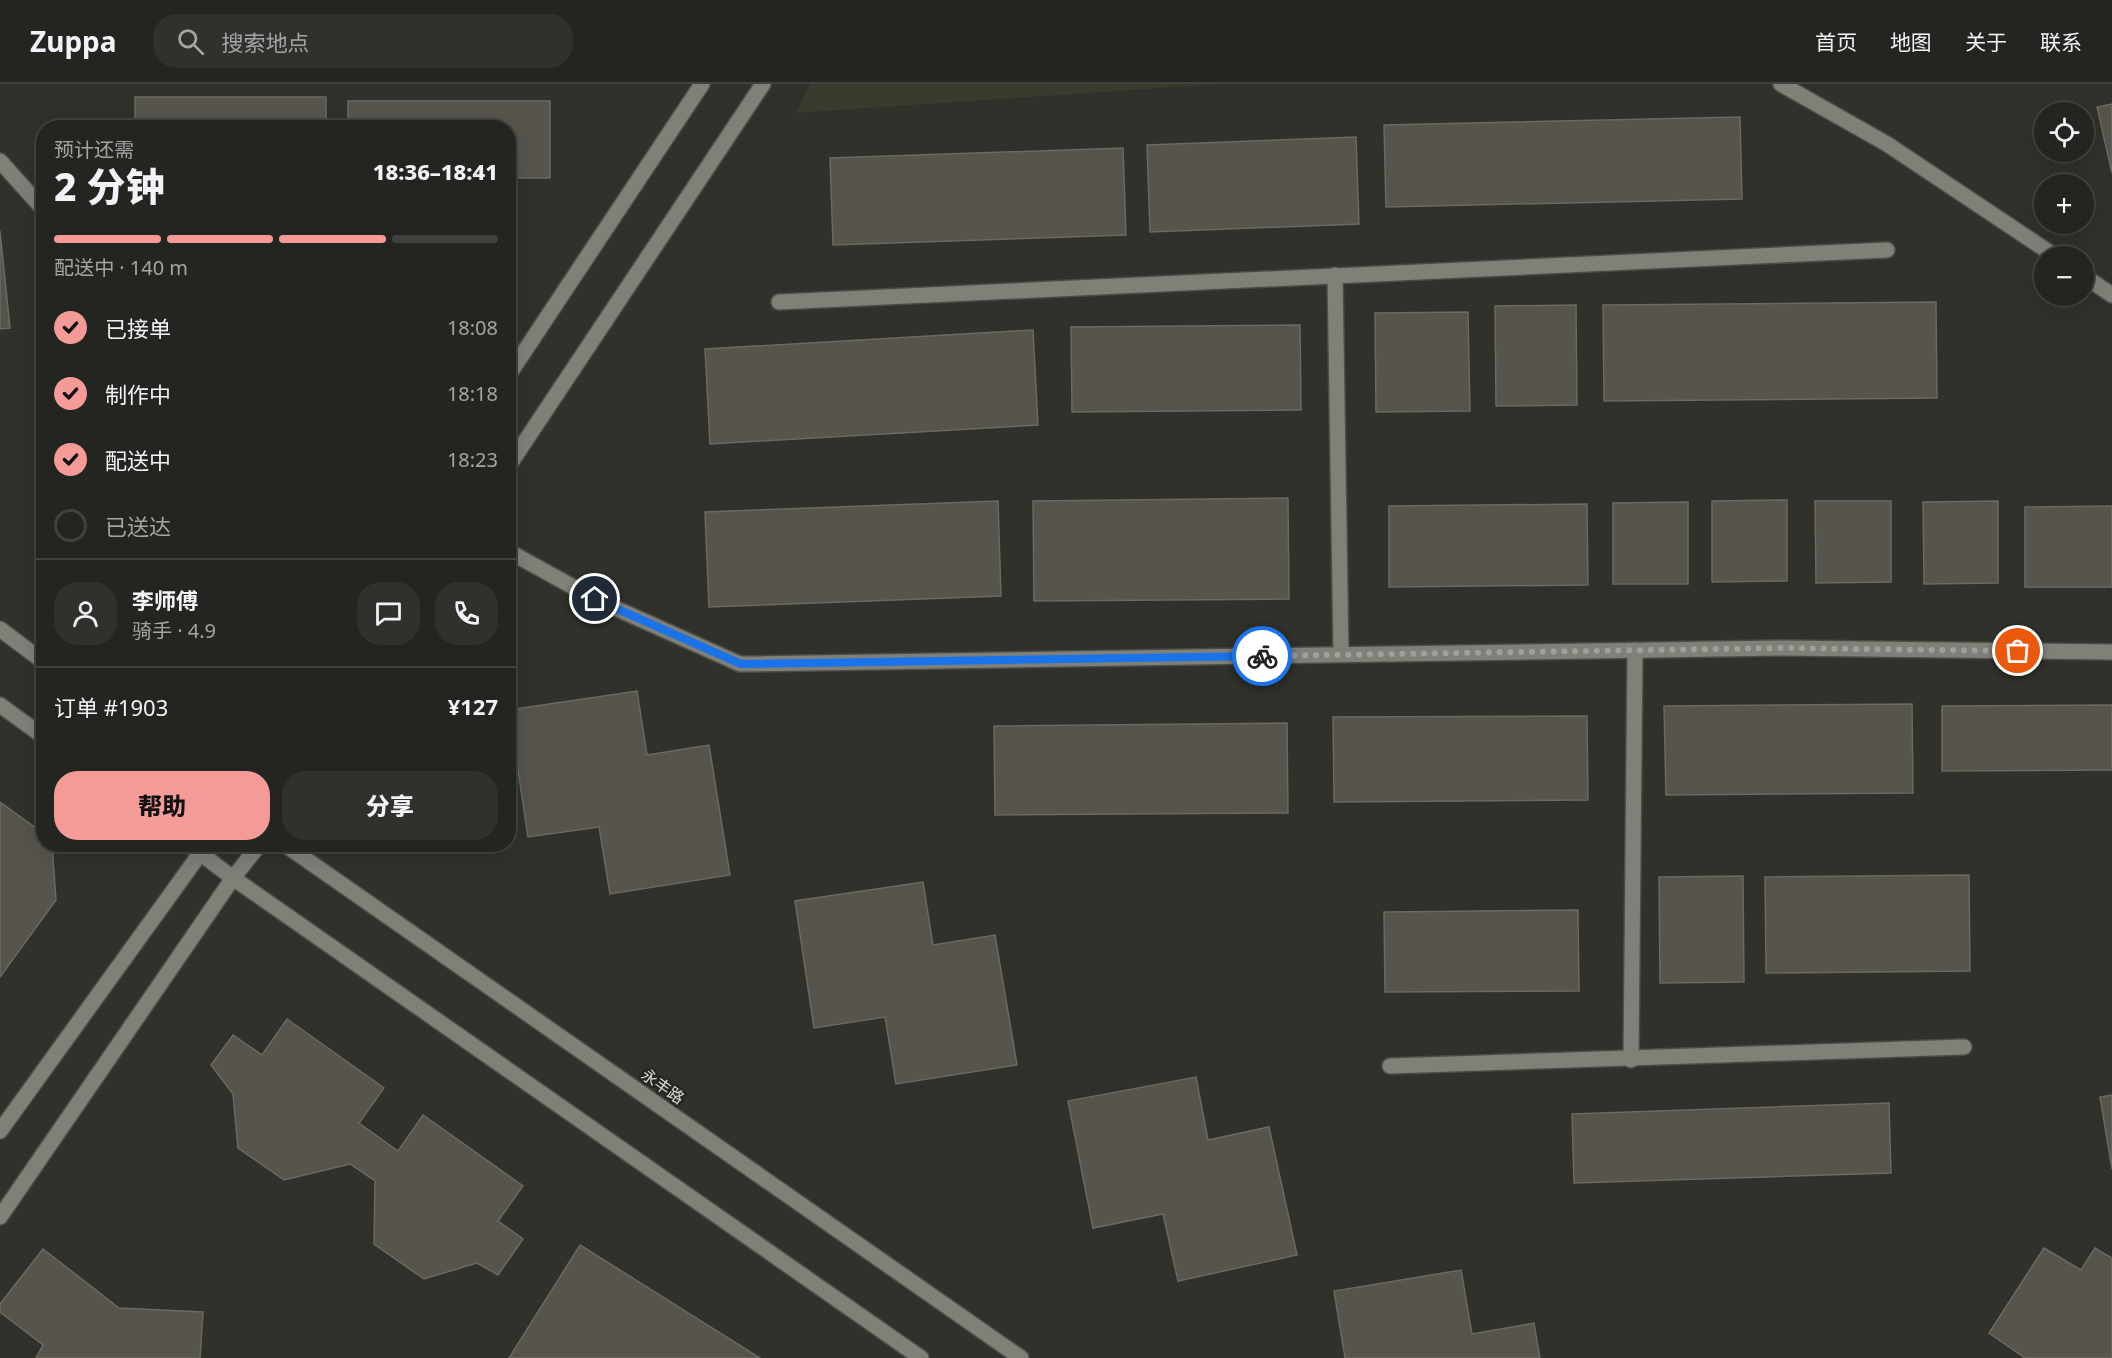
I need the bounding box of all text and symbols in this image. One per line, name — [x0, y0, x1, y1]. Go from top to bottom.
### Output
search box — [153, 14, 573, 68]
text: Zuppa — [30, 22, 117, 60]
icon: search — [174, 25, 207, 58]
text: 搜索地点 — [222, 27, 310, 57]
text: 首页 — [1815, 28, 1857, 56]
text: 地图 — [1890, 28, 1932, 56]
text: 关于 — [1965, 28, 2007, 56]
text: 联系 — [2040, 28, 2082, 56]
map controls — [2034, 102, 2094, 306]
button: locate — [2034, 102, 2094, 162]
text: 预计还需 — [54, 136, 134, 163]
text: 18:36–18:41 — [373, 156, 498, 186]
text: 2 分钟 — [54, 159, 165, 212]
button: + — [2034, 174, 2094, 234]
button: − — [2034, 246, 2094, 306]
text: 配送中 · 140 m — [54, 254, 188, 281]
icon: check — [54, 311, 87, 344]
text: 已接单 — [105, 313, 171, 343]
text: 18:08 — [447, 314, 498, 341]
icon: check — [54, 377, 87, 410]
text: 制作中 — [105, 379, 171, 409]
text: 18:18 — [447, 380, 498, 407]
icon: check — [54, 443, 87, 476]
text: 配送中 — [105, 445, 171, 475]
text: 18:23 — [447, 446, 498, 473]
text: 已送达 — [105, 511, 171, 541]
pin — [569, 573, 620, 624]
button: person — [54, 582, 117, 645]
button: chat — [357, 582, 420, 645]
button: phone — [435, 582, 498, 645]
icon: home — [578, 582, 611, 615]
text: 李师傅 — [132, 585, 198, 615]
text: 骑手 · 4.9 — [132, 617, 216, 644]
pin — [1992, 625, 2043, 676]
courier — [1232, 626, 1292, 686]
icon: bag — [2001, 634, 2034, 667]
icon: bike — [1246, 640, 1279, 673]
text: ¥127 — [448, 691, 498, 721]
text: 订单 #1903 — [54, 692, 168, 722]
button: 帮助 — [54, 771, 270, 840]
button: 分享 — [282, 771, 498, 840]
street label: 永丰路 — [637, 1063, 689, 1109]

